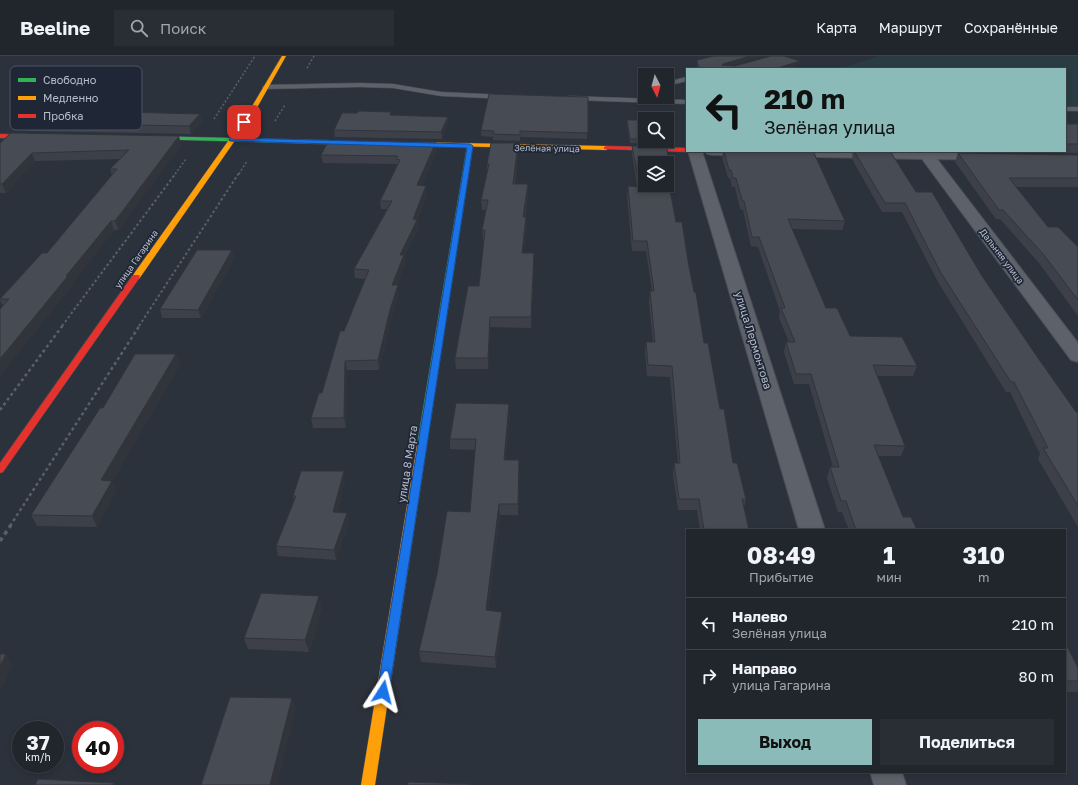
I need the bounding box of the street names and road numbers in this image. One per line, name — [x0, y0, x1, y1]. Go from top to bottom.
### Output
street label: Зелёная улица — [514, 142, 580, 154]
street label: Дальняя улица — [978, 226, 1026, 286]
street label: улица Гагарина — [112, 228, 160, 290]
street label: улица Лермонтова — [733, 290, 775, 390]
street label: улица 8 Марта — [394, 424, 420, 504]

